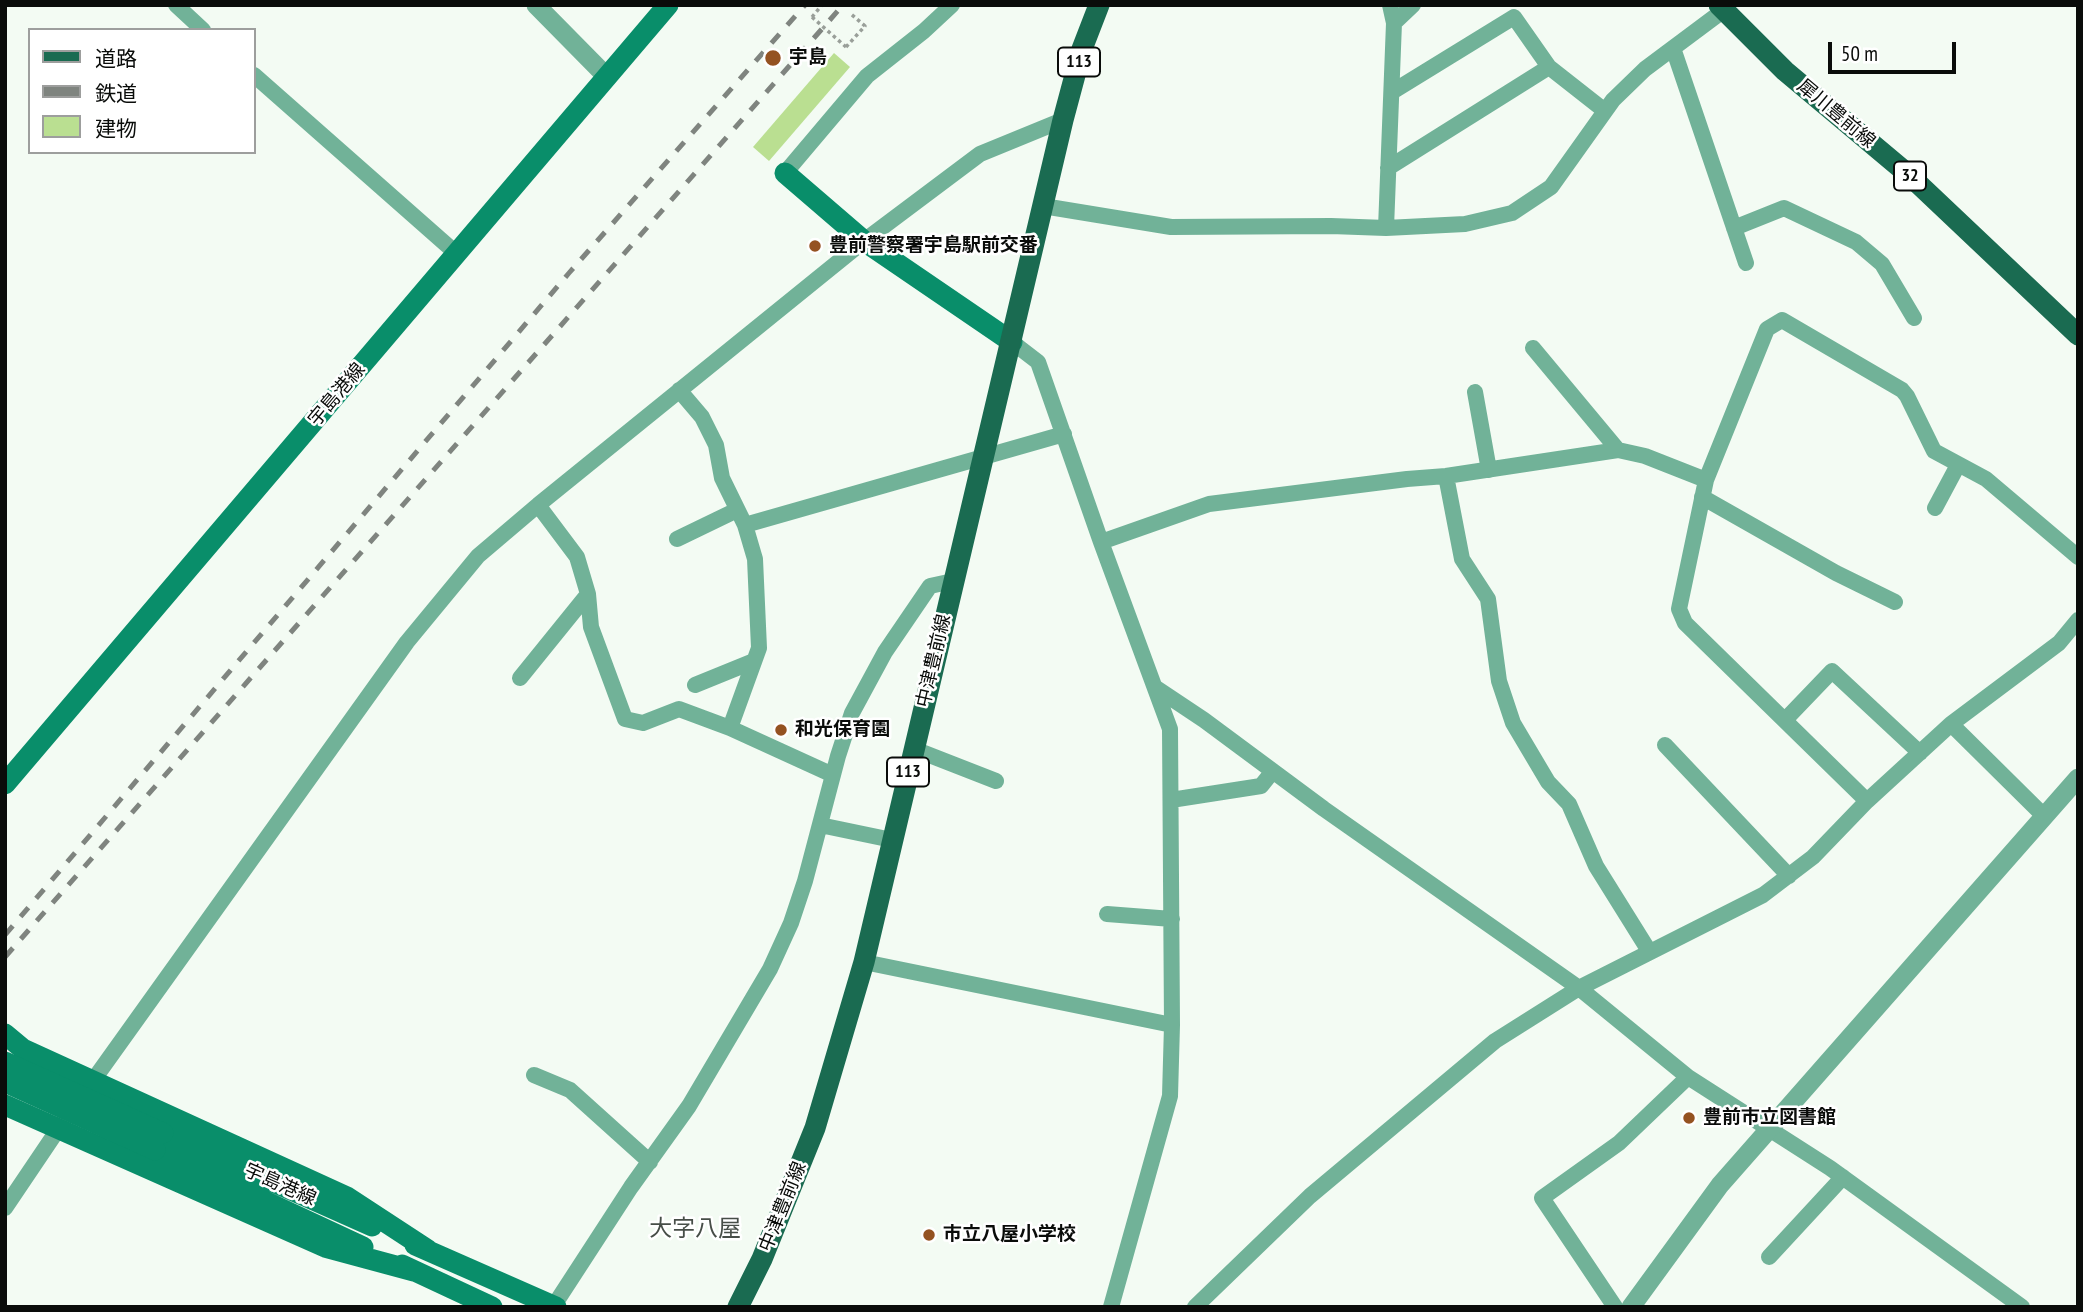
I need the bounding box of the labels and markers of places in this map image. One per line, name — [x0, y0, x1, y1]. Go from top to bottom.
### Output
place label: 宇島 — [789, 47, 827, 69]
marker: 宇島 — [763, 48, 783, 68]
place label: 豊前警察署宇島駅前交番 — [829, 235, 1038, 257]
marker: 豊前警察署宇島駅前交番 — [807, 238, 823, 254]
place label: 和光保育園 — [795, 719, 890, 741]
marker: 和光保育園 — [773, 722, 789, 738]
place label: 豊前市立図書館 — [1703, 1107, 1836, 1129]
marker: 豊前市立図書館 — [1681, 1110, 1697, 1126]
place label: 市立八屋小学校 — [943, 1224, 1076, 1246]
marker: 市立八屋小学校 — [921, 1227, 937, 1243]

